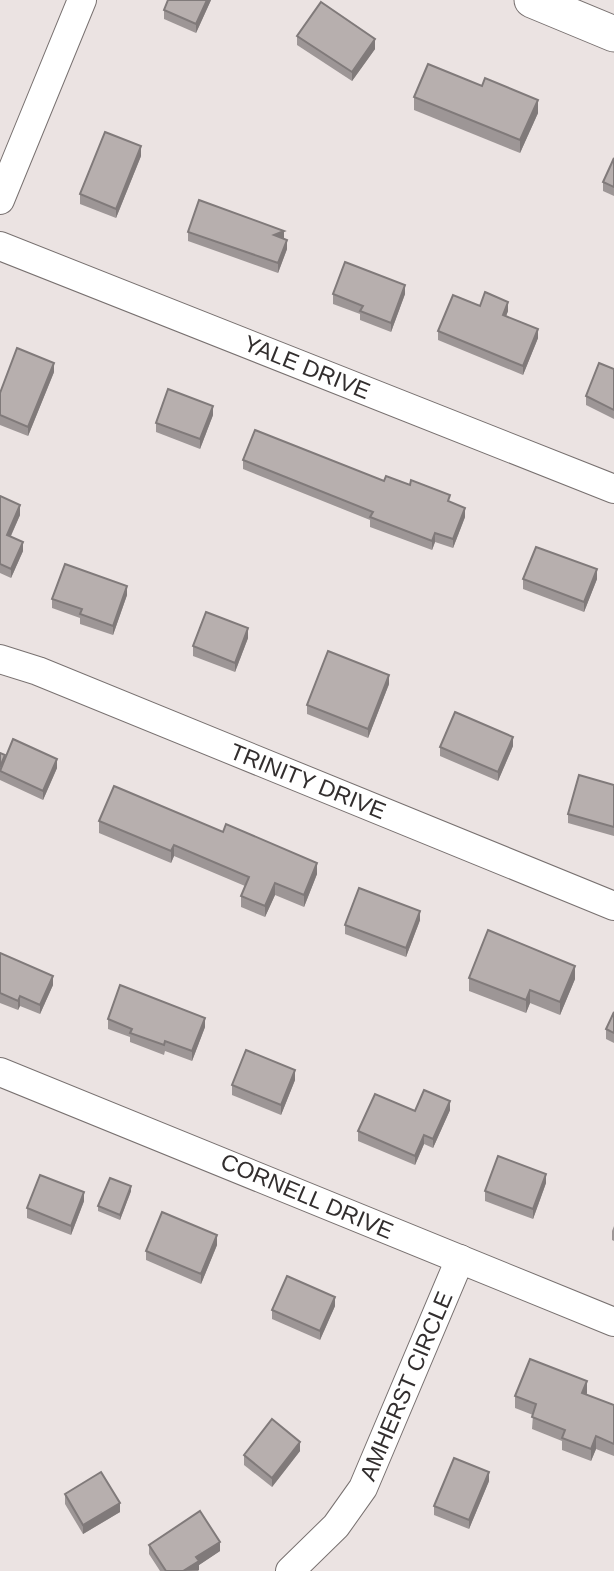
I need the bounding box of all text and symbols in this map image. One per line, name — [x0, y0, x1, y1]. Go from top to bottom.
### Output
street label: YALE DRIVE — [240, 330, 374, 404]
street label: TRINITY DRIVE — [226, 738, 390, 824]
street label: CORNELL DRIVE — [217, 1148, 397, 1244]
street label: AMHERST CIRCLE — [354, 1288, 458, 1484]

